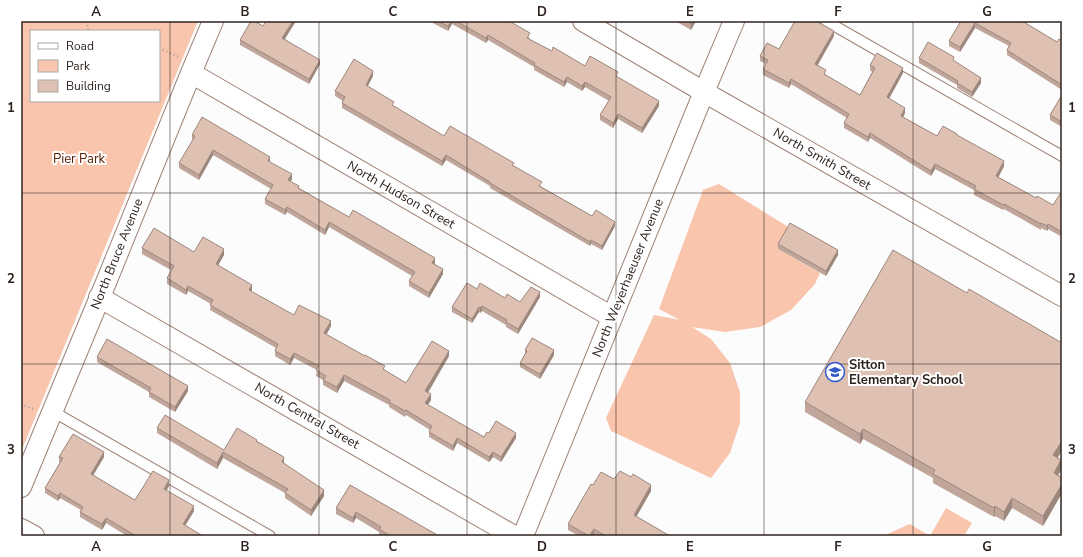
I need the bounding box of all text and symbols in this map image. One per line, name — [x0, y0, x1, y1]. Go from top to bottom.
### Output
text: A — [91, 3, 101, 21]
text: B — [241, 3, 250, 21]
text: C — [389, 3, 398, 21]
text: D — [537, 3, 547, 21]
text: E — [686, 3, 694, 21]
text: F — [834, 3, 842, 21]
text: G — [982, 3, 992, 21]
legend — [30, 30, 160, 102]
text: Road — [66, 38, 94, 54]
text: Park — [66, 58, 91, 74]
text: Building — [66, 78, 111, 94]
text: 1 — [7, 99, 15, 117]
text: 1 — [1068, 99, 1076, 117]
street label: North Smith Street — [770, 124, 875, 195]
park label: Pier Park — [53, 150, 106, 168]
street label: North Hudson Street — [344, 157, 459, 233]
street label: North Bruce Avenue — [87, 196, 148, 312]
street label: North Weyerhaeuser Avenue — [588, 196, 668, 360]
text: 2 — [7, 270, 15, 288]
text: 2 — [1068, 270, 1076, 288]
place label: Sitton Elementary School — [849, 356, 964, 389]
school or university icon: Sitton Elementary School — [824, 361, 846, 383]
street label: North Central Street — [251, 379, 363, 454]
text: 3 — [7, 441, 15, 459]
text: 3 — [1068, 441, 1076, 459]
text: A — [91, 538, 101, 556]
text: B — [241, 538, 250, 556]
text: C — [389, 538, 398, 556]
text: D — [537, 538, 547, 556]
text: E — [686, 538, 694, 556]
text: F — [834, 538, 842, 556]
text: G — [982, 538, 992, 556]

